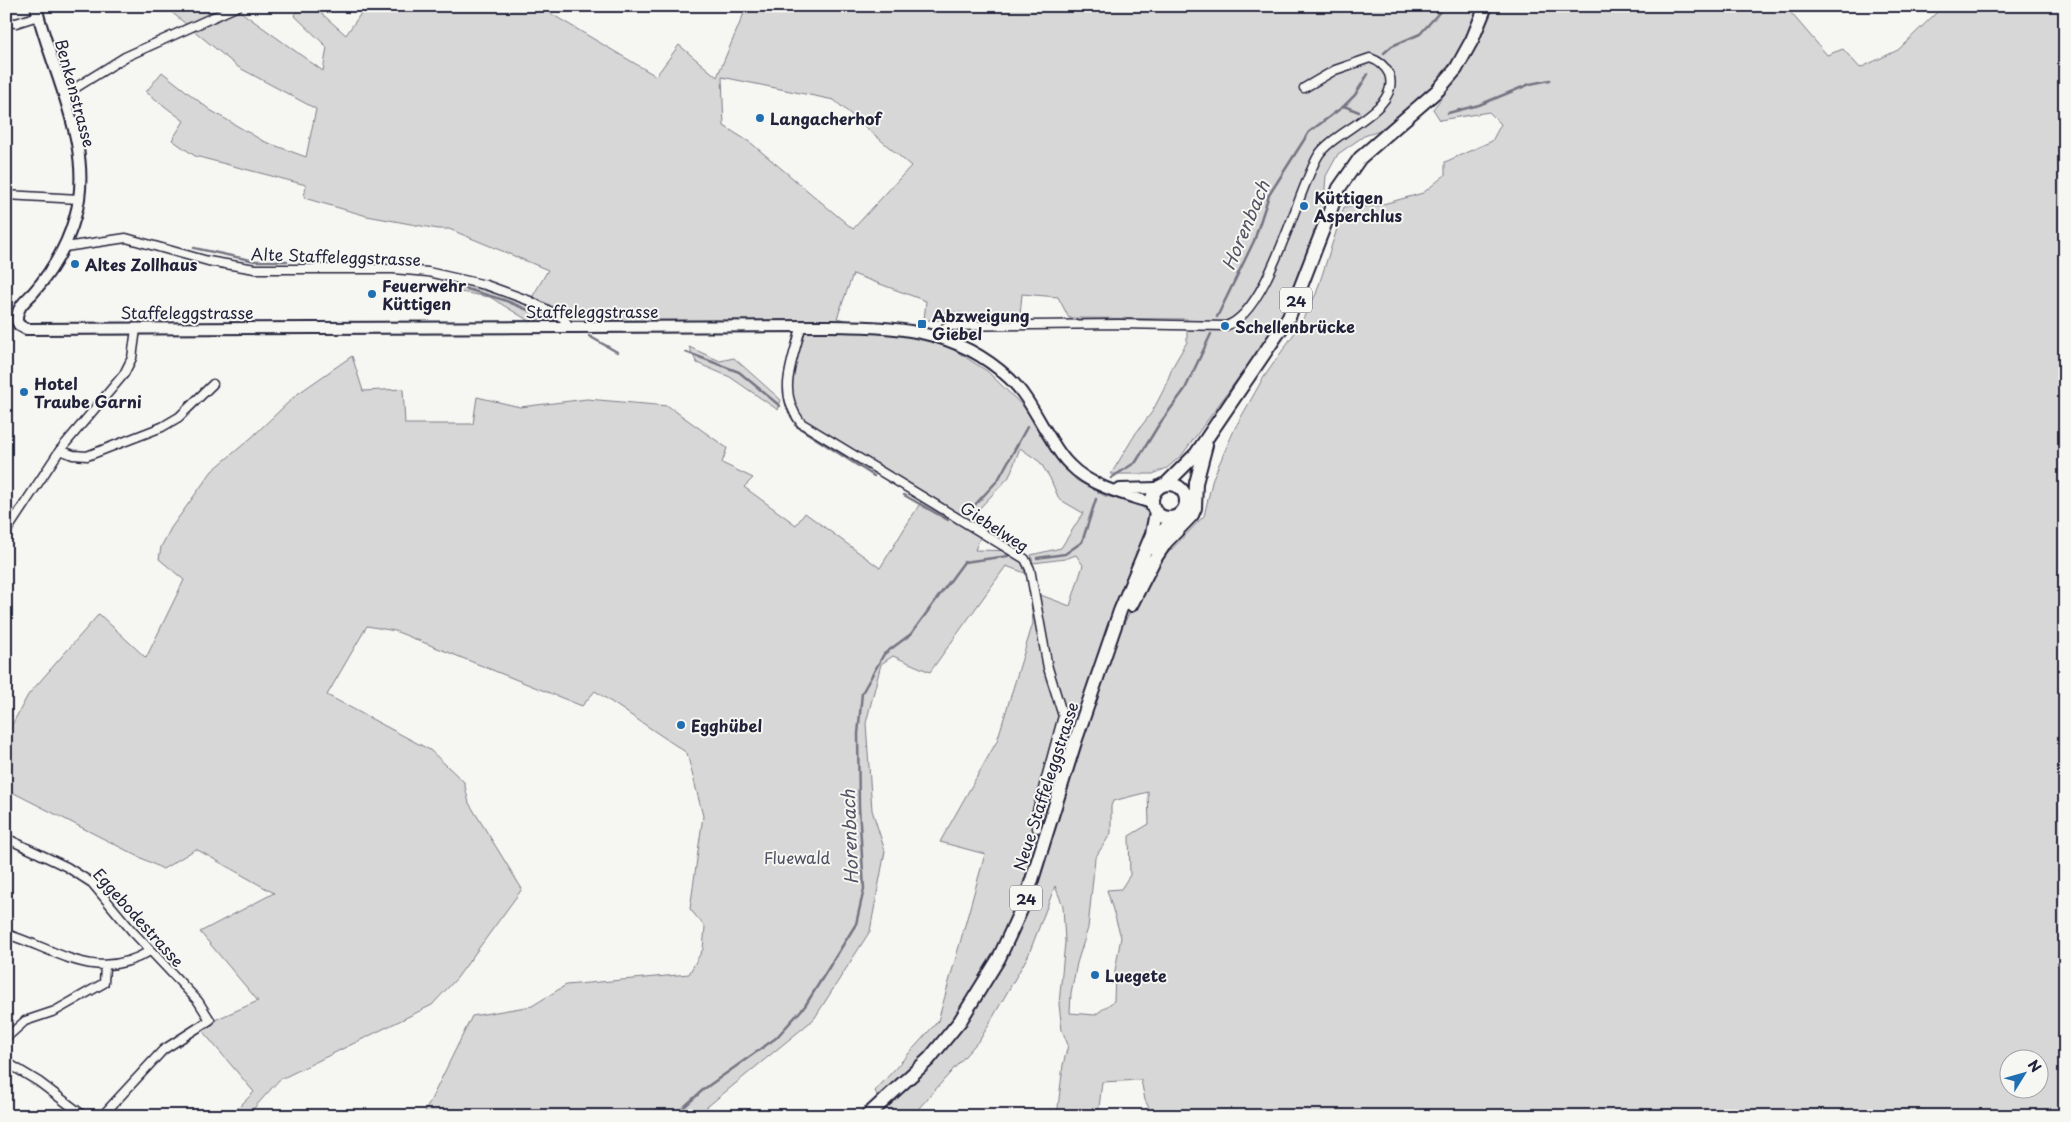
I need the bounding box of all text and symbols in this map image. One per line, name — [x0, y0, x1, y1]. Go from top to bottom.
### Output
street label: Benkenstrasse — [50, 36, 102, 150]
place label: Langacherhof — [770, 106, 883, 130]
marker: Langacherhof — [754, 112, 766, 124]
water label: Horenbach — [1214, 176, 1276, 274]
place label: Küttigen Asperchlus — [1314, 185, 1403, 227]
marker: Küttigen Asperchlus — [1298, 200, 1310, 212]
street label: Alte Staffeleggstrasse — [251, 241, 421, 271]
place label: Altes Zollhaus — [85, 252, 198, 276]
marker: Altes Zollhaus — [69, 258, 81, 270]
place label: Feuerwehr Küttigen — [382, 273, 467, 315]
marker: Feuerwehr Küttigen — [366, 288, 378, 300]
road number: 24 — [1280, 288, 1312, 312]
street label: Staffeleggstrasse — [526, 299, 658, 323]
street label: Staffeleggstrasse — [121, 300, 253, 324]
place label: Abzweigung Giebel — [932, 303, 1030, 345]
place label: Schellenbrücke — [1235, 314, 1355, 338]
marker: Abzweigung Giebel — [916, 318, 928, 330]
marker: Schellenbrücke — [1219, 320, 1231, 332]
place label: Hotel Traube Garni — [34, 371, 142, 413]
marker: Hotel Traube Garni — [18, 386, 30, 398]
street label: Giebelweg — [956, 495, 1034, 557]
street label: Neue Staffeleggstrasse — [1006, 698, 1084, 874]
place label: Egghübel — [691, 713, 762, 737]
marker: Egghübel — [675, 719, 687, 731]
water label: Horenbach — [834, 789, 864, 885]
park label: Fluewald — [764, 845, 831, 869]
street label: Eggebodestrasse — [88, 862, 190, 972]
road number: 24 — [1010, 886, 1042, 910]
place label: Luegete — [1105, 963, 1167, 987]
marker: Luegete — [1089, 969, 1101, 981]
north arrow — [1998, 1050, 2048, 1100]
text: N — [2023, 1055, 2047, 1077]

